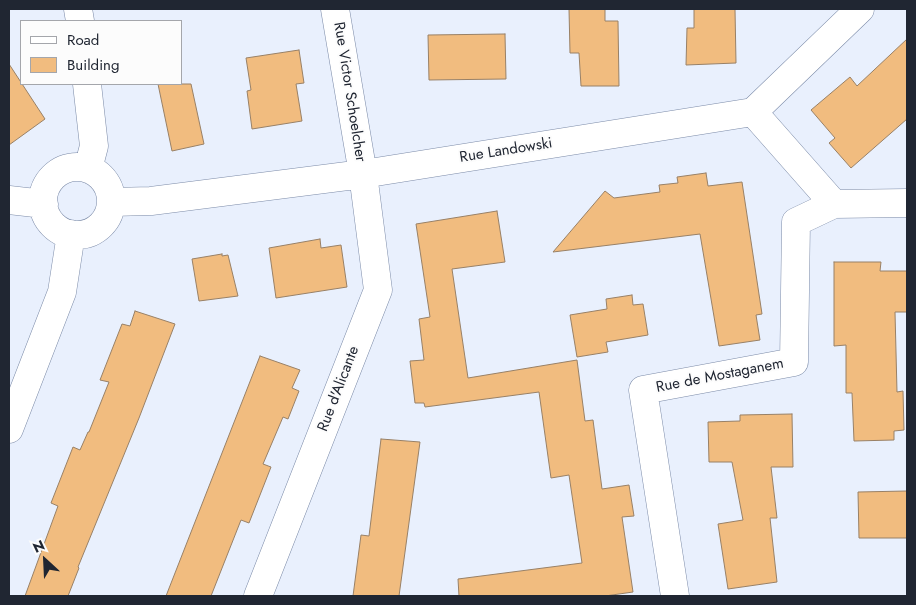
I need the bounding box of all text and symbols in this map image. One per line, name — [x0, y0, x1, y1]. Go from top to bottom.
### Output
legend — [20, 20, 182, 85]
street label: Rue Victor Schoelcher — [329, 21, 369, 163]
text: Road — [67, 29, 99, 51]
text: Building — [67, 54, 119, 76]
street label: Rue Landowski — [458, 135, 554, 167]
street label: Rue d'Alicante — [314, 344, 364, 434]
street label: Rue de Mostaganem — [655, 355, 785, 397]
north arrow — [20, 535, 70, 585]
text: N — [29, 535, 48, 558]

